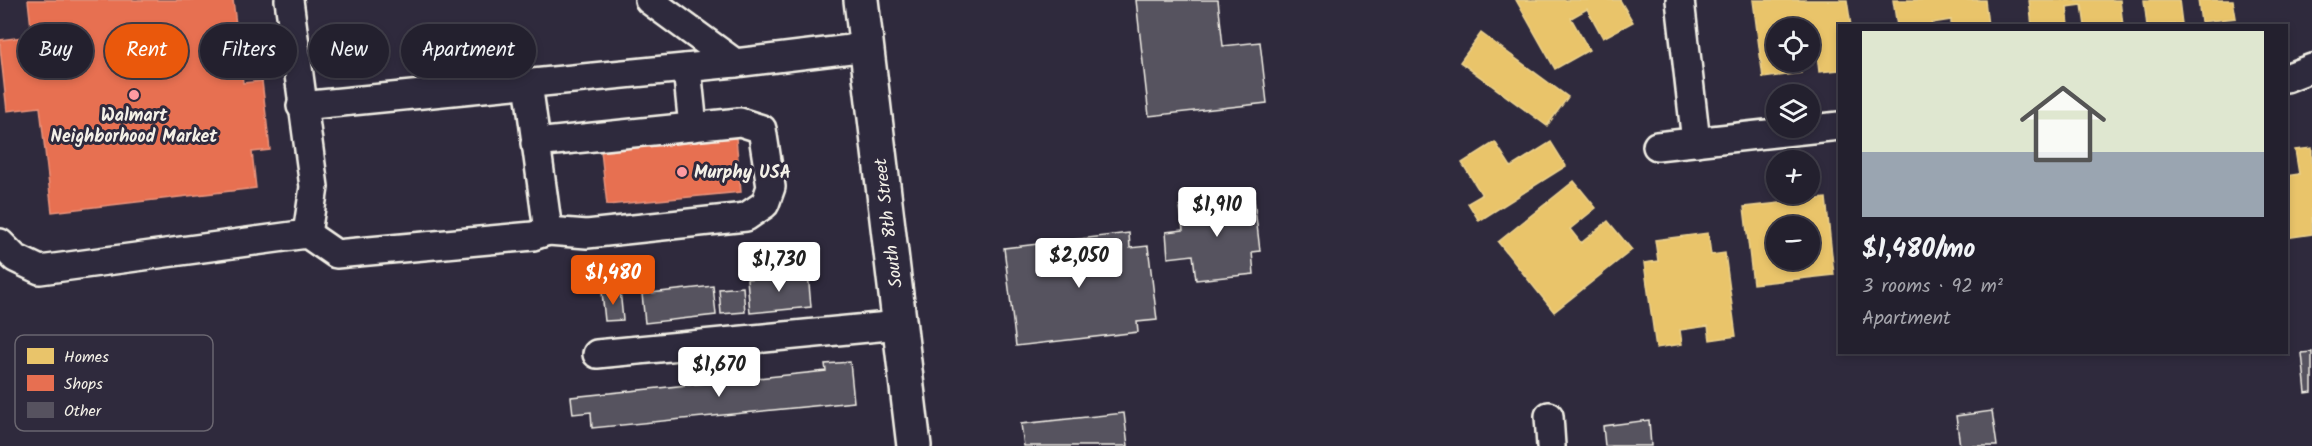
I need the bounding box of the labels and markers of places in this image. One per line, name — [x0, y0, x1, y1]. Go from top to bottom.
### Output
marker: Walmart Neighborhood Market — [127, 88, 141, 102]
place label: Walmart Neighborhood Market — [51, 102, 218, 152]
place label: Murphy USA — [694, 159, 791, 188]
marker: Murphy USA — [675, 165, 689, 179]
pin: $1,910 — [1168, 187, 1266, 238]
pin: $2,050 — [1030, 238, 1128, 289]
pin: $1,730 — [730, 242, 828, 293]
pin: $1,480 — [564, 255, 662, 306]
pin: $1,670 — [670, 347, 768, 398]

